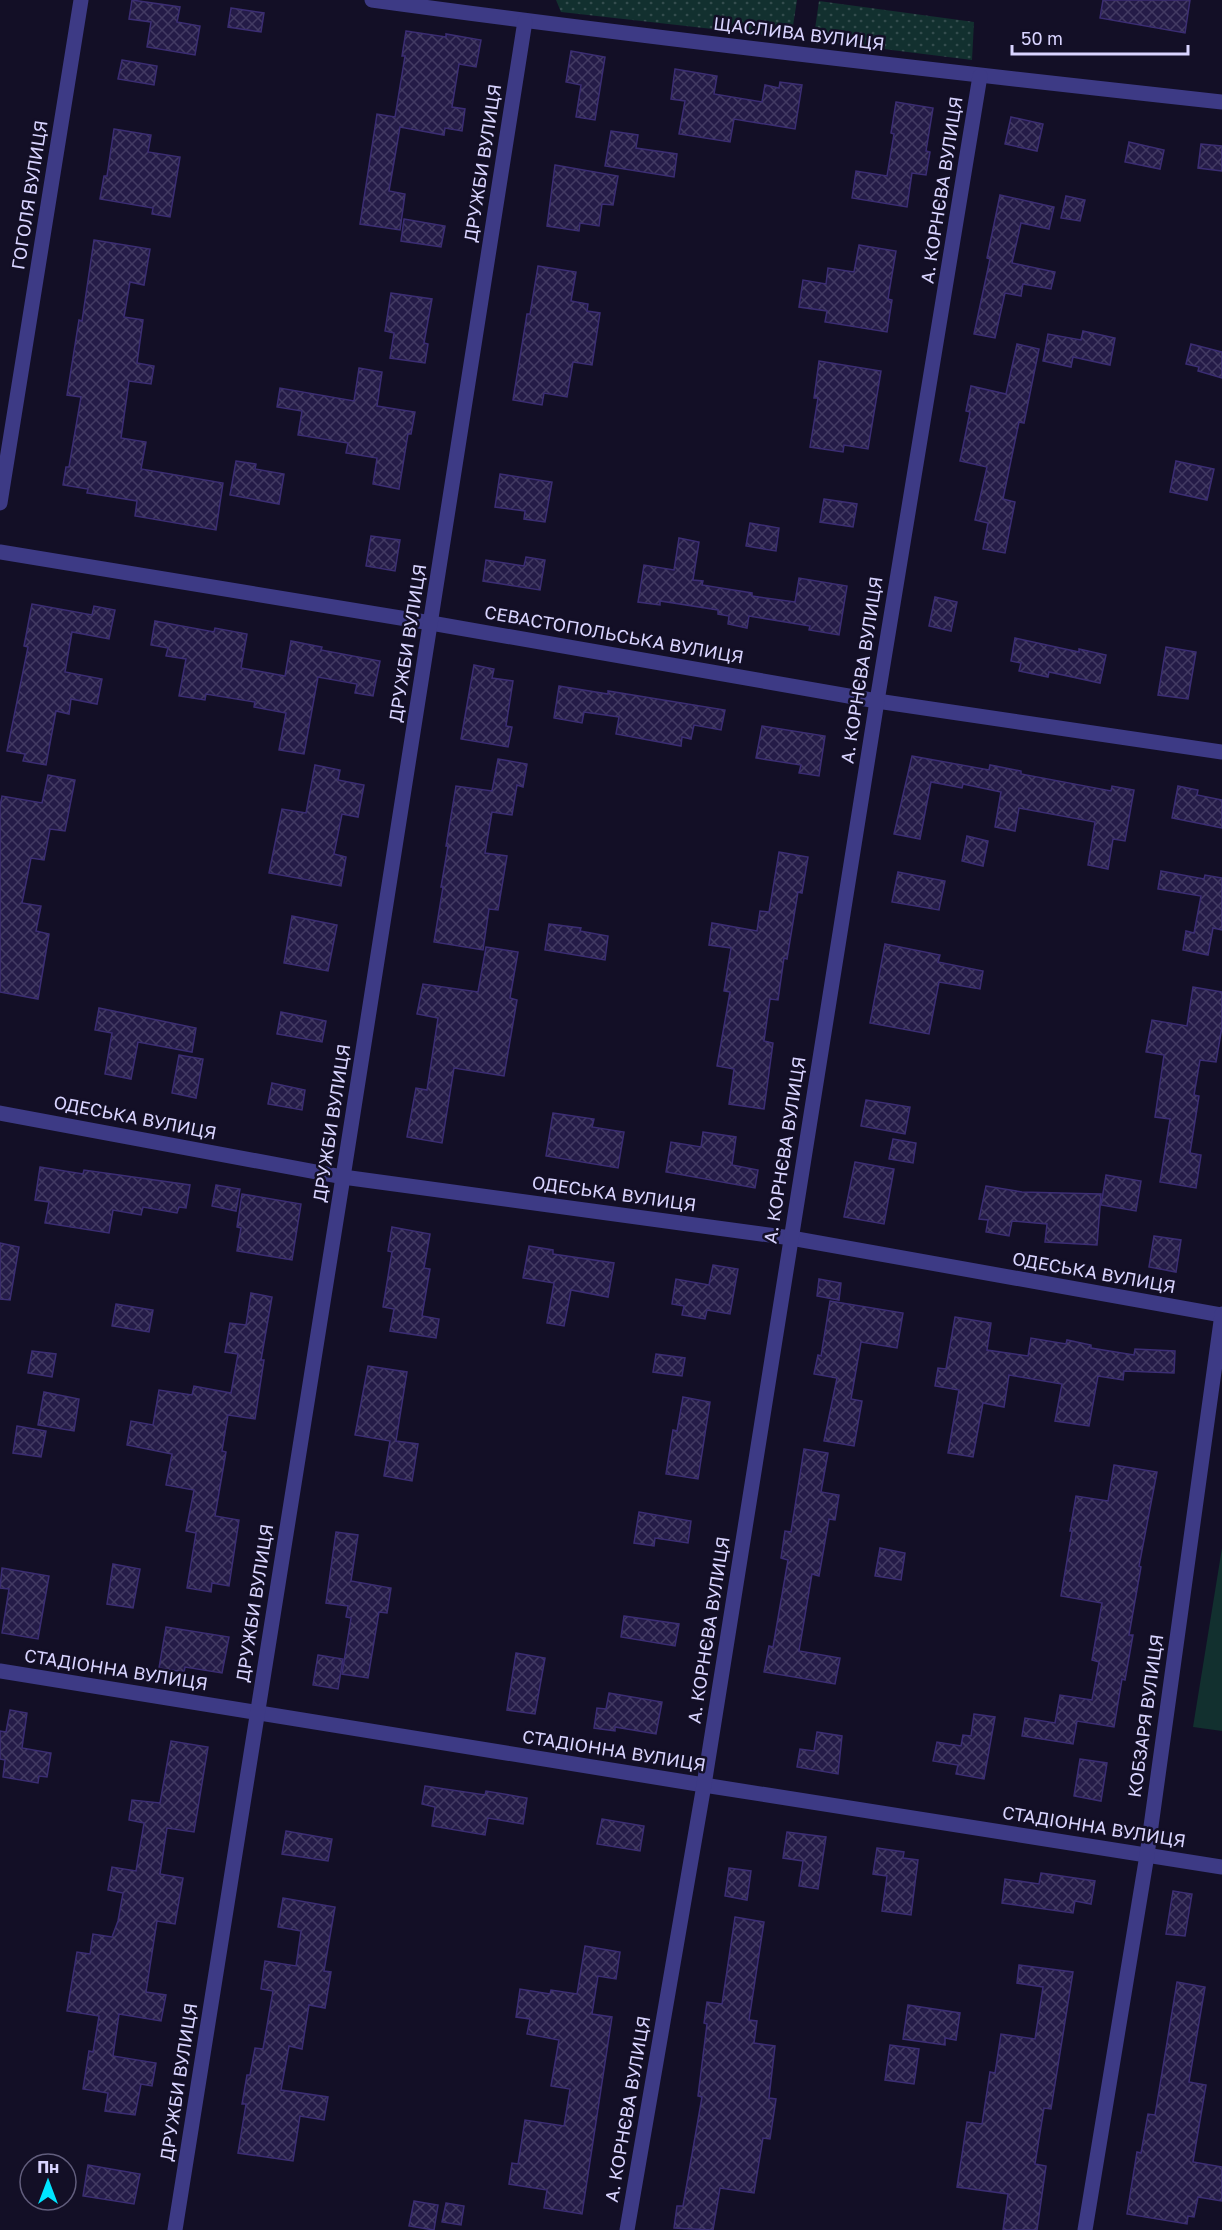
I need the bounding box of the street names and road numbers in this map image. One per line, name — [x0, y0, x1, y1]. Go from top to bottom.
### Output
street label: ЩАСЛИВА ВУЛИЦЯ — [712, 12, 886, 54]
street label: ДРУЖБИ ВУЛИЦЯ — [459, 82, 505, 243]
street label: А. КОРНЄВА ВУЛИЦЯ — [915, 95, 967, 285]
street label: ГОГОЛЯ ВУЛИЦЯ — [6, 119, 52, 271]
street label: ДРУЖБИ ВУЛИЦЯ — [384, 562, 430, 723]
street label: А. КОРНЄВА ВУЛИЦЯ — [835, 575, 887, 765]
street label: СЕВАСТОПОЛЬСЬКА ВУЛИЦЯ — [483, 600, 745, 668]
street label: ДРУЖБИ ВУЛИЦЯ — [308, 1042, 354, 1203]
street label: А. КОРНЄВА ВУЛИЦЯ — [758, 1055, 810, 1245]
street label: ОДЕСЬКА ВУЛИЦЯ — [52, 1090, 219, 1144]
street label: ОДЕСЬКА ВУЛИЦЯ — [531, 1171, 698, 1215]
street label: ОДЕСЬКА ВУЛИЦЯ — [1011, 1247, 1178, 1297]
street label: ДРУЖБИ ВУЛИЦЯ — [231, 1522, 277, 1683]
street label: А. КОРНЄВА ВУЛИЦЯ — [682, 1535, 734, 1725]
street label: КОБЗАРЯ ВУЛИЦЯ — [1123, 1633, 1167, 1799]
street label: СТАДІОННА ВУЛИЦЯ — [23, 1644, 209, 1694]
street label: СТАДІОННА ВУЛИЦЯ — [521, 1725, 707, 1775]
street label: СТАДІОННА ВУЛИЦЯ — [1001, 1801, 1187, 1851]
street label: ДРУЖБИ ВУЛИЦЯ — [155, 2001, 201, 2162]
street label: А. КОРНЄВА ВУЛИЦЯ — [600, 2014, 654, 2204]

